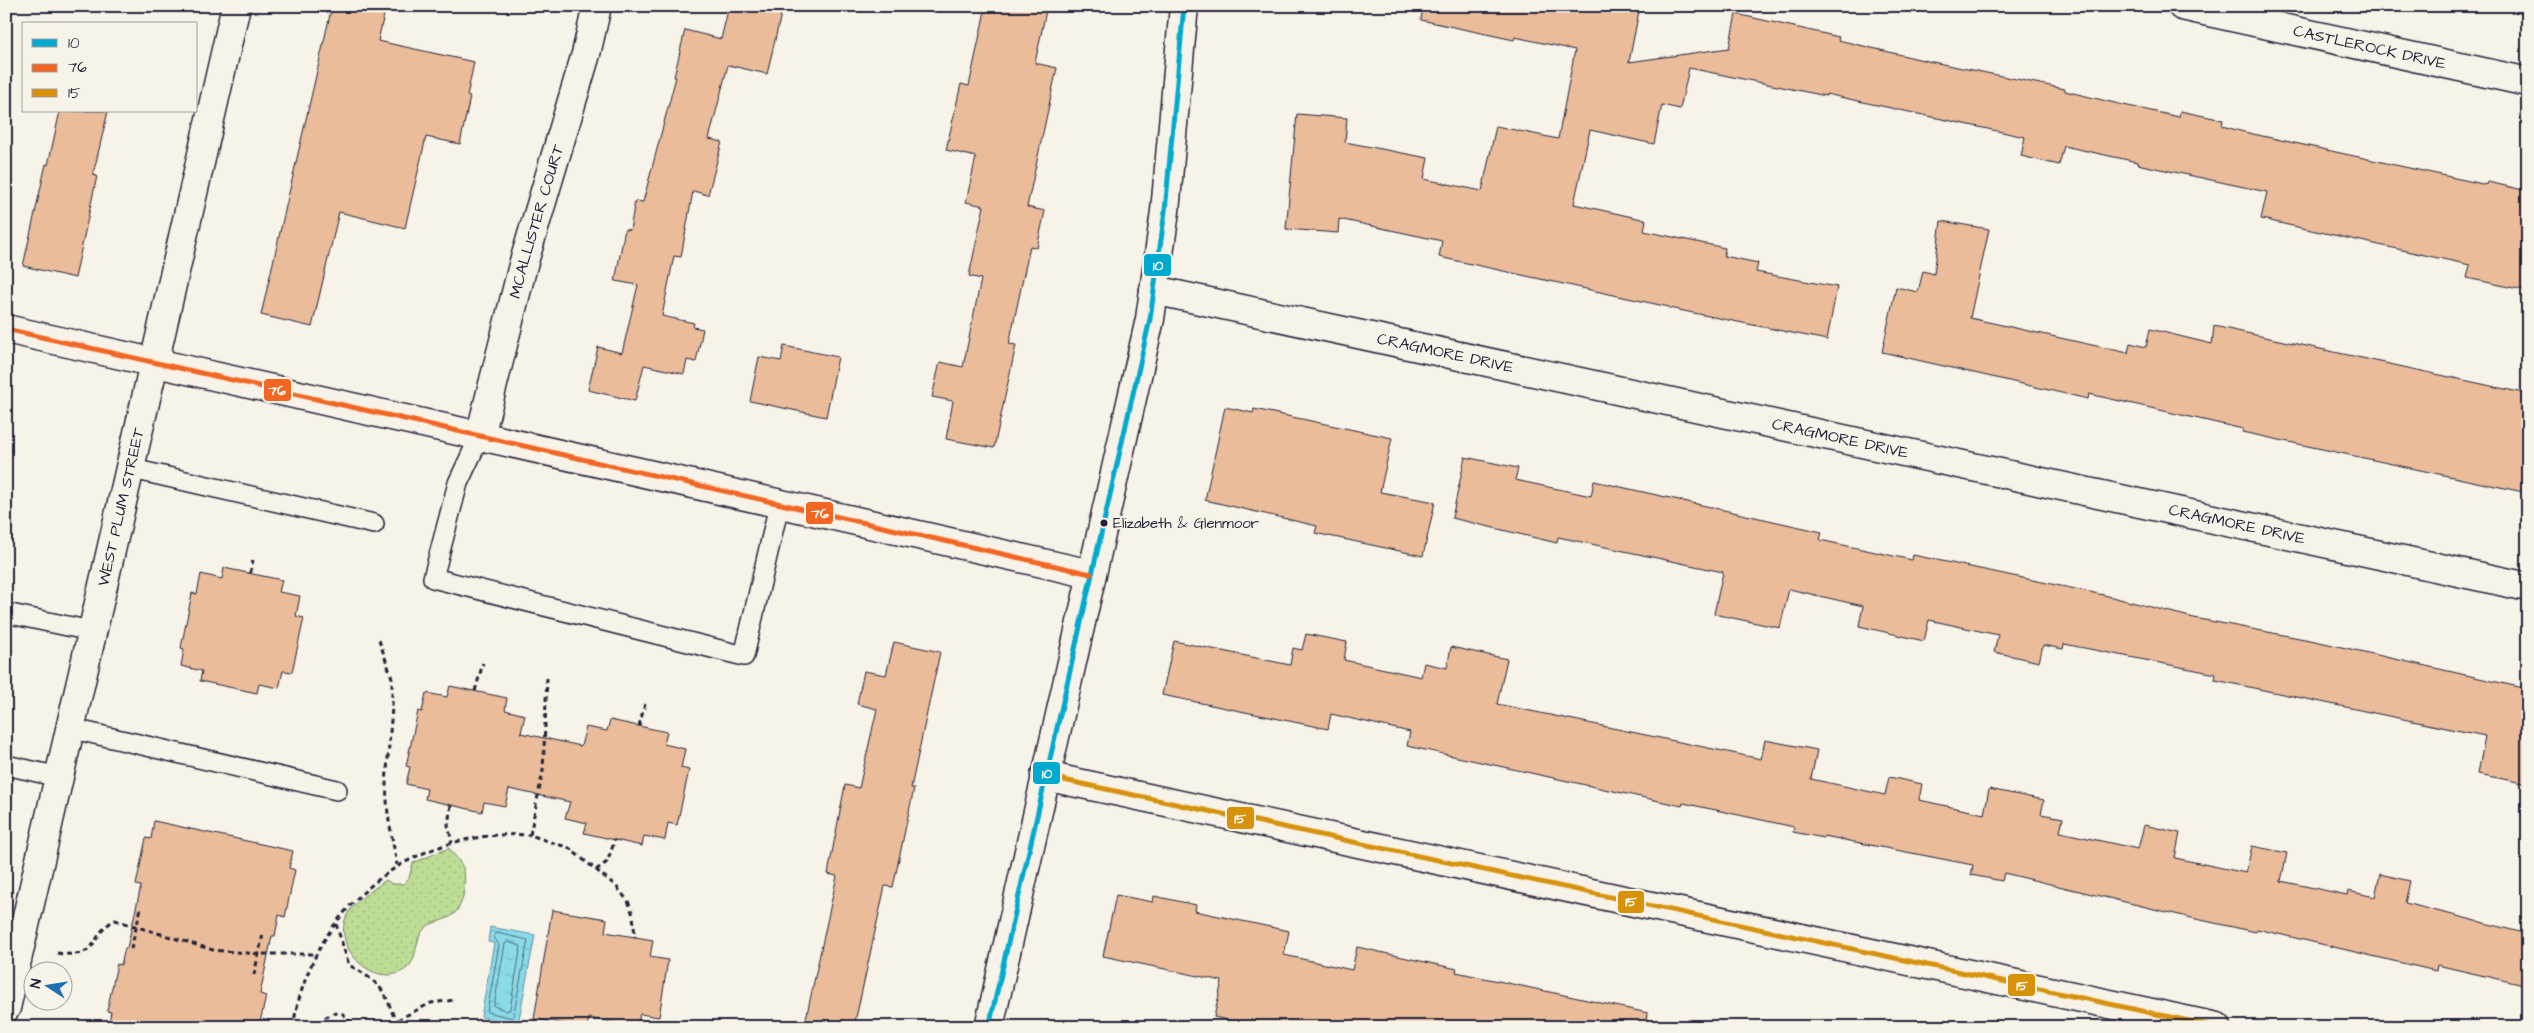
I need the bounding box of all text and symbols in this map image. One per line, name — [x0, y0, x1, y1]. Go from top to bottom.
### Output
street label: CASTLEROCK DRIVE — [2291, 20, 2448, 75]
legend — [22, 22, 198, 112]
text: 10 — [68, 33, 80, 54]
text: 76 — [68, 57, 87, 78]
text: 15 — [68, 83, 81, 104]
street label: MCALLISTER COURT — [504, 142, 569, 301]
line badge: 10 — [1143, 253, 1172, 277]
text: 10 — [1153, 256, 1163, 276]
street label: CRAGMORE DRIVE — [1375, 328, 1516, 379]
line badge: 76 — [263, 378, 292, 402]
text: 76 — [267, 381, 286, 401]
street label: CRAGMORE DRIVE — [1770, 413, 1911, 464]
street label: WEST PLUM STREET — [92, 426, 150, 588]
street label: CRAGMORE DRIVE — [2167, 499, 2308, 550]
line badge: 76 — [805, 501, 834, 525]
text: 76 — [810, 504, 829, 524]
place label: Elizabeth & Glenmoor — [1113, 513, 1259, 534]
marker: Elizabeth & Glenmoor — [1099, 518, 1109, 528]
line badge: 10 — [1032, 761, 1061, 785]
text: 10 — [1042, 764, 1052, 784]
line badge: 15 — [1226, 806, 1255, 830]
text: 15 — [1234, 809, 1247, 829]
line badge: 15 — [1617, 890, 1645, 914]
text: 15 — [1625, 892, 1638, 912]
north arrow — [22, 960, 72, 1010]
line badge: 15 — [2007, 973, 2036, 997]
text: 15 — [2016, 976, 2029, 996]
text: N — [26, 977, 47, 990]

